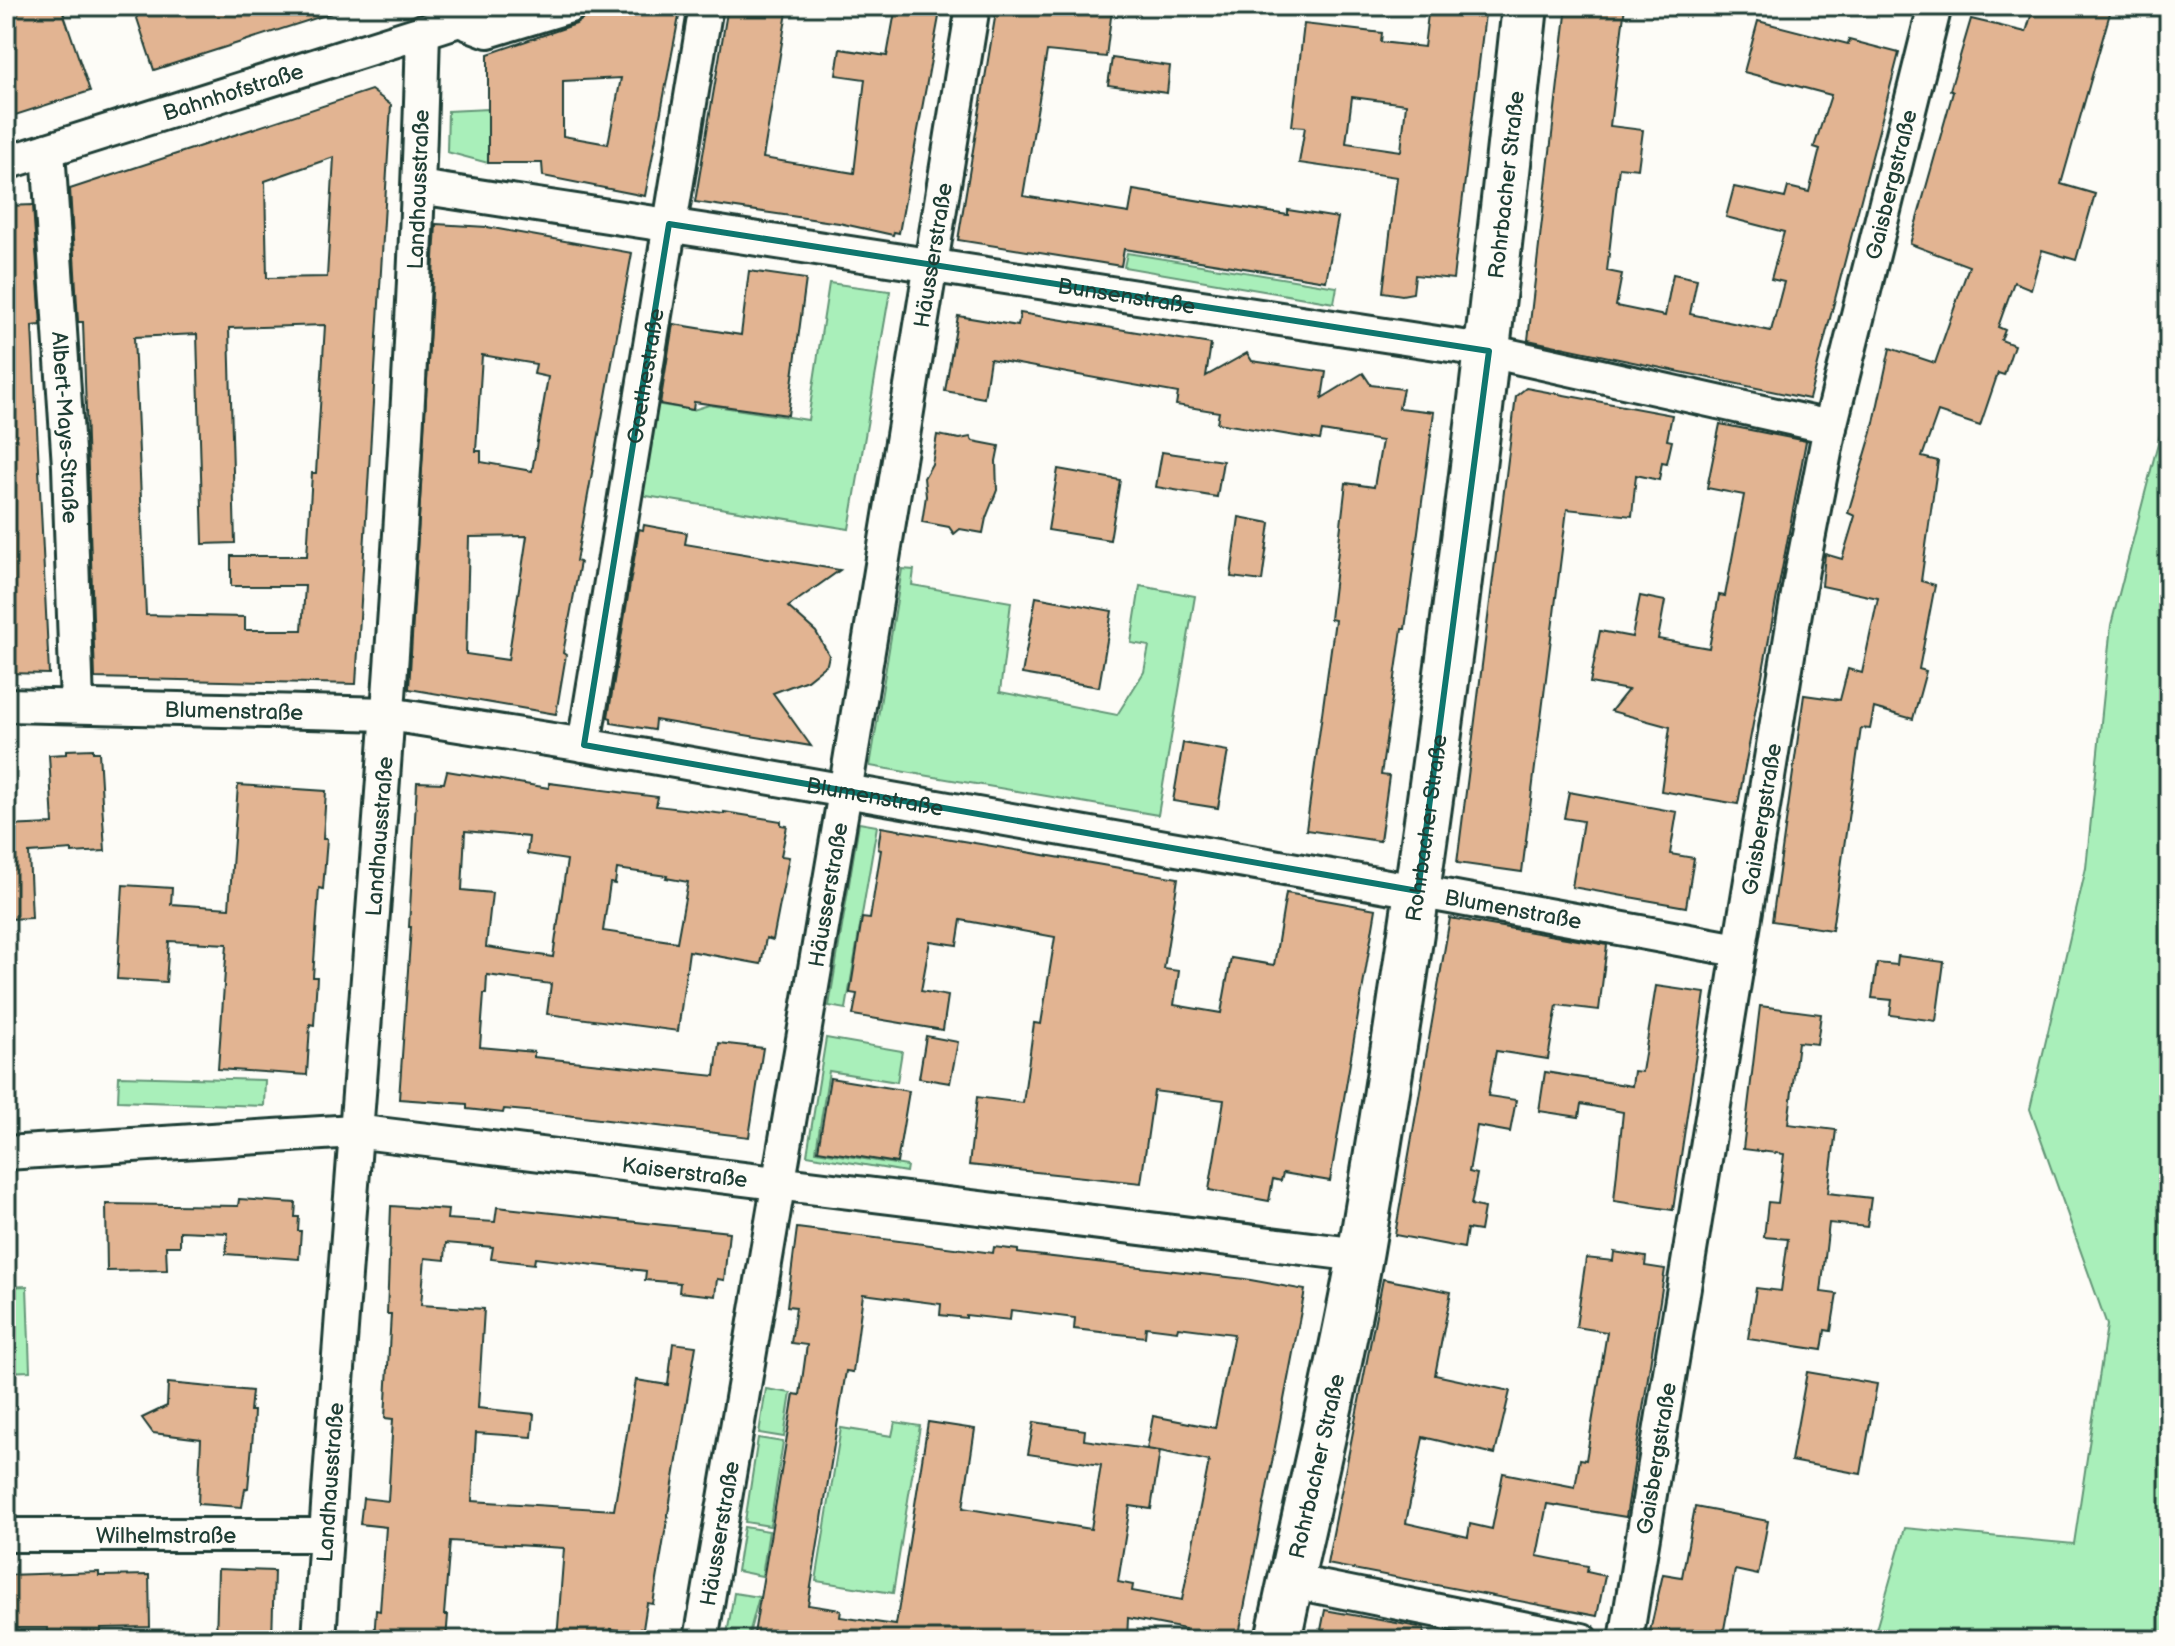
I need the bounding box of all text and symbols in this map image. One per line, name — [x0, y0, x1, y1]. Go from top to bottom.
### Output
street label: Bahnhofstraße — [160, 58, 307, 128]
street label: Rohrbacher Straße — [1483, 90, 1531, 280]
street label: Gaisbergstraße — [1860, 107, 1924, 263]
street label: Landhausstraße — [403, 109, 436, 270]
street label: Häusserstraße — [909, 181, 959, 330]
street label: Bunsenstraße — [1056, 273, 1197, 321]
street label: Goethestraße — [622, 306, 671, 446]
street label: Albert-Mays-Straße — [45, 331, 83, 524]
street label: Blumenstraße — [164, 697, 304, 727]
street label: Rohrbacher Straße — [1401, 733, 1454, 923]
street label: Gaisbergstraße — [1737, 741, 1788, 897]
street label: Landhausstraße — [361, 755, 400, 917]
street label: Blumenstraße — [804, 772, 945, 823]
street label: Häusserstraße — [803, 820, 855, 969]
street label: Blumenstraße — [1442, 884, 1584, 936]
street label: Kaiserstraße — [620, 1152, 749, 1194]
street label: Rohrbacher Straße — [1284, 1371, 1351, 1562]
street label: Gaisbergstraße — [1632, 1381, 1683, 1537]
street label: Landhausstraße — [312, 1402, 350, 1563]
street label: Häusserstraße — [695, 1459, 746, 1608]
street label: Wilhelmstraße — [96, 1523, 236, 1550]

